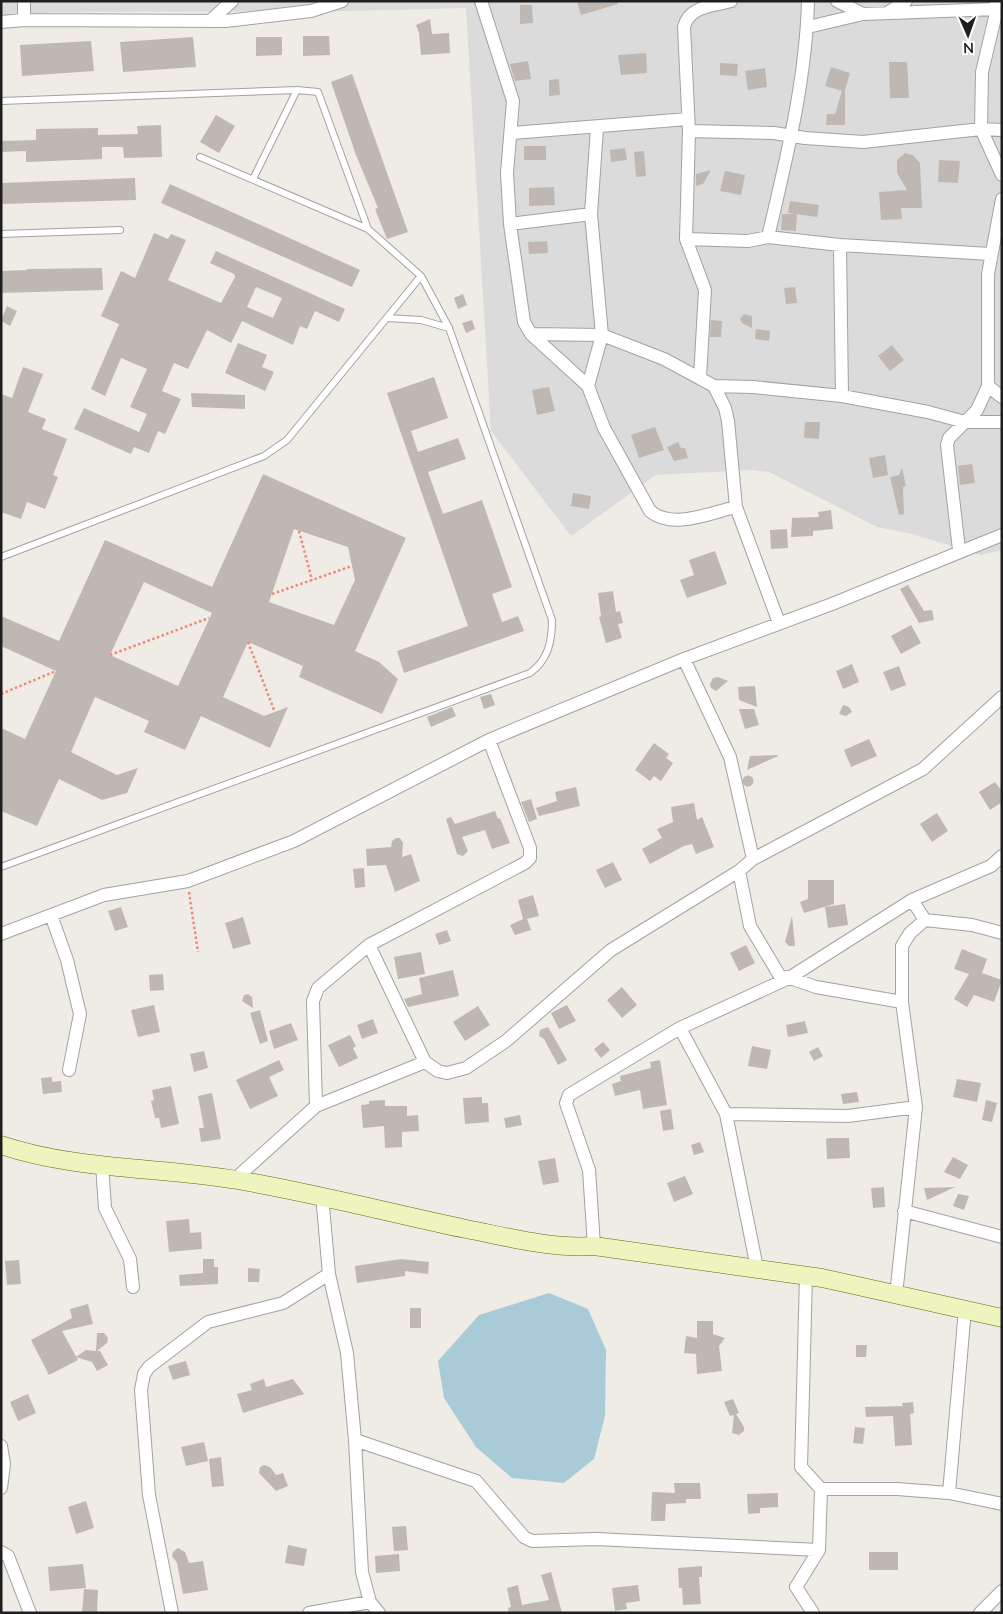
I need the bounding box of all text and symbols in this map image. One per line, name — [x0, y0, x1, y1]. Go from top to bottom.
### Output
north arrow — [943, 10, 993, 60]
text: N — [963, 40, 974, 57]

